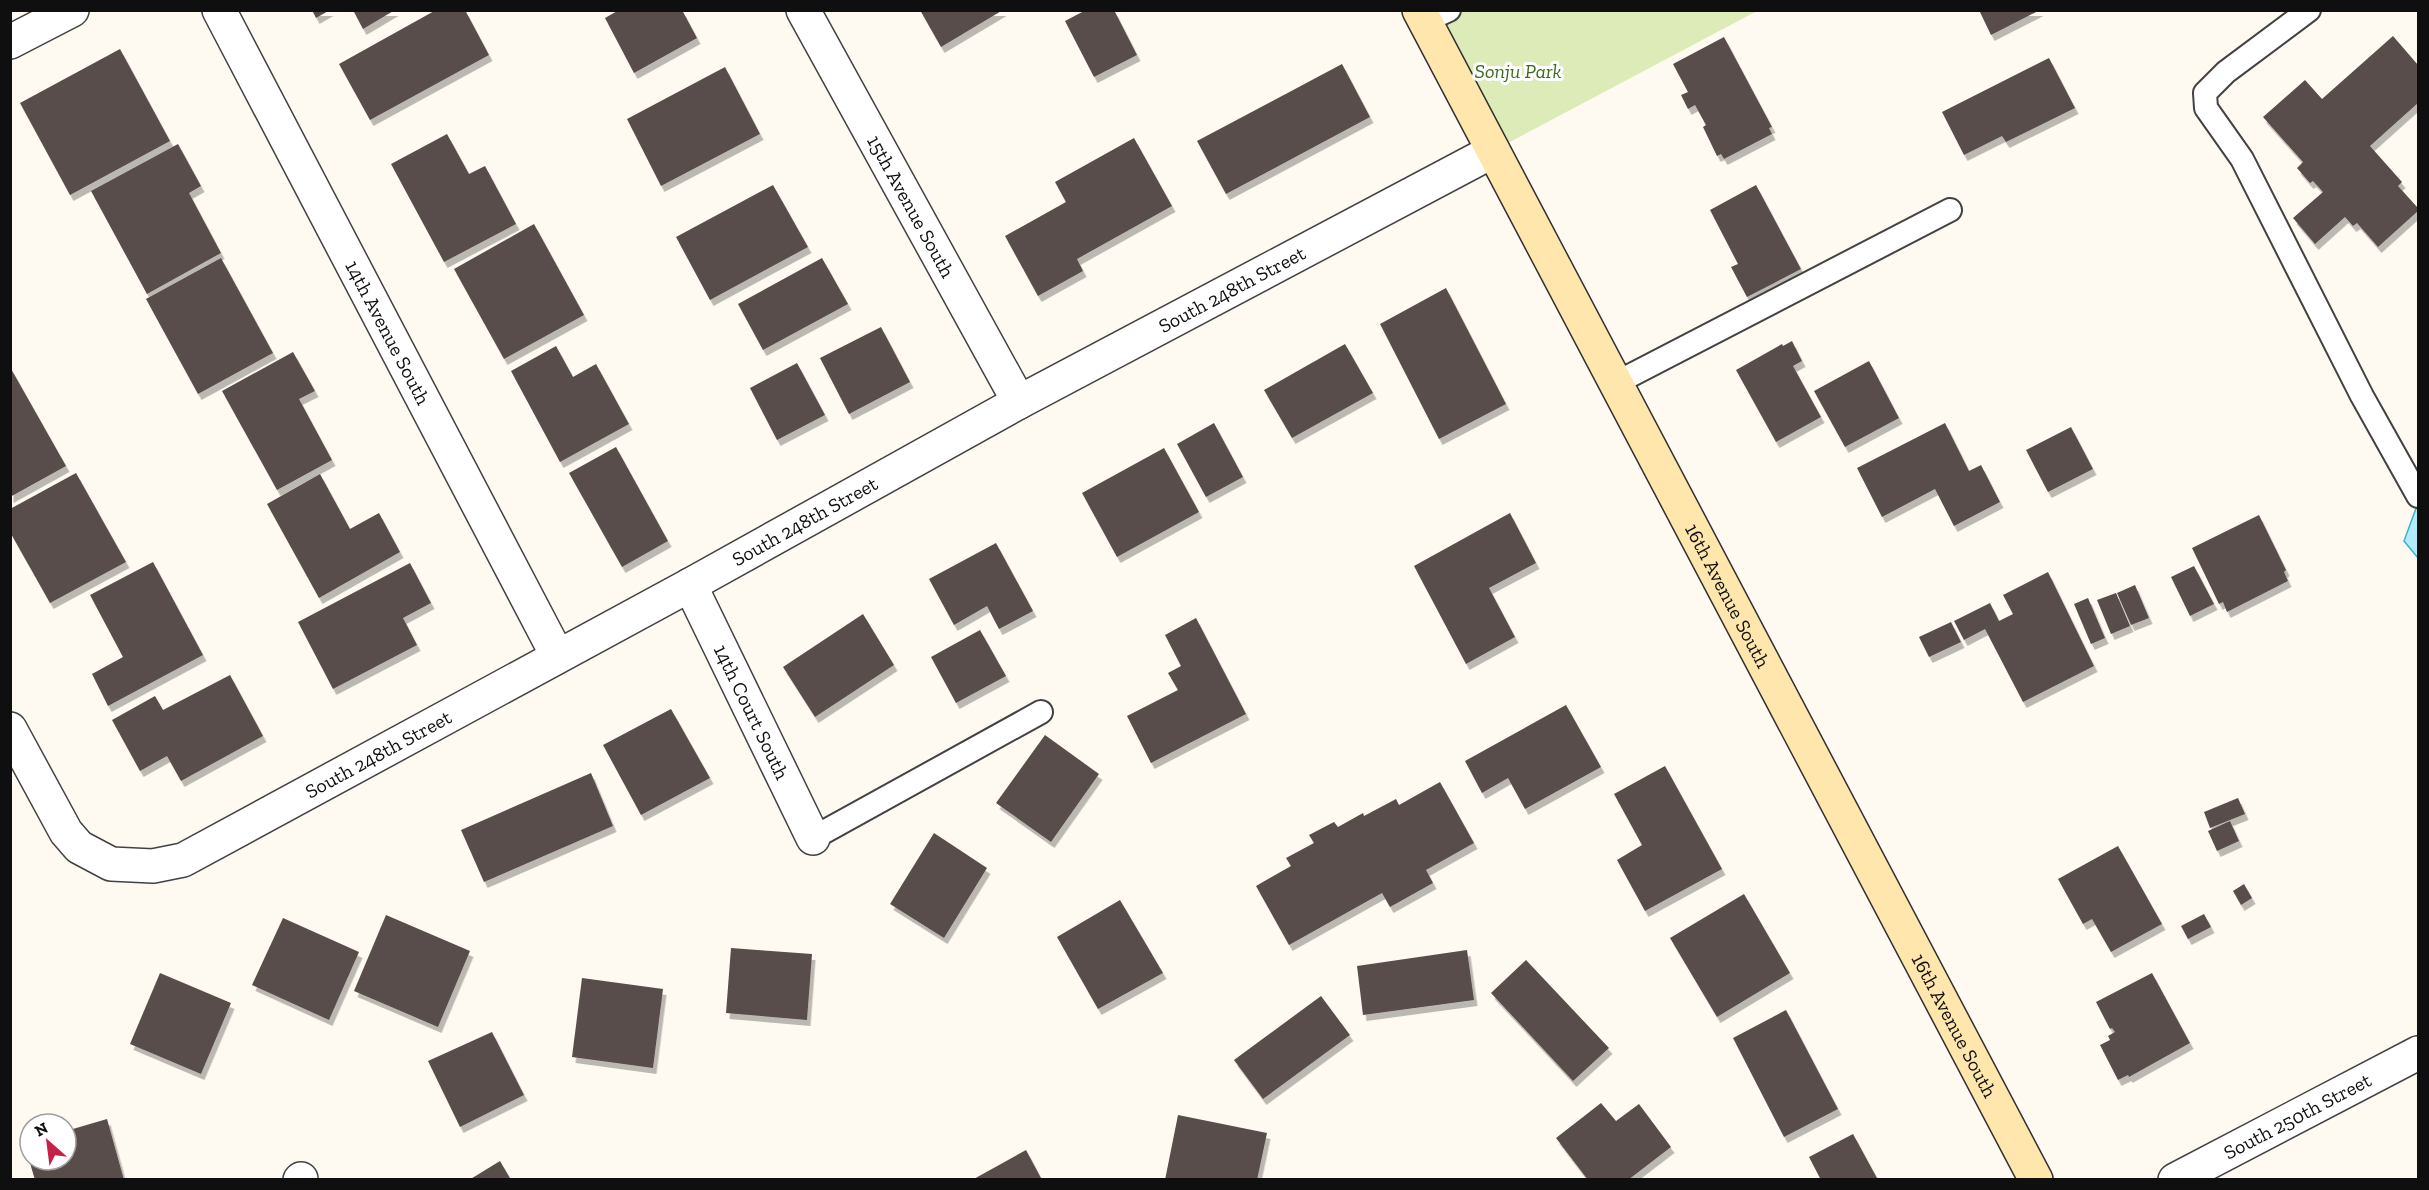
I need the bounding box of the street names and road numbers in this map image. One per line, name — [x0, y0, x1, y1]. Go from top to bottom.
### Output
street label: 15th Avenue South — [862, 131, 960, 282]
street label: South 248th Street — [1154, 240, 1310, 338]
street label: 14th Avenue South — [340, 256, 436, 409]
street label: South 248th Street — [728, 471, 882, 571]
street label: 16th Avenue South — [1680, 519, 1776, 672]
street label: 14th Court South — [709, 640, 795, 784]
street label: South 248th Street — [301, 705, 456, 803]
street label: 16th Avenue South — [1907, 949, 2003, 1102]
street label: South 250th Street — [2220, 1067, 2376, 1164]

